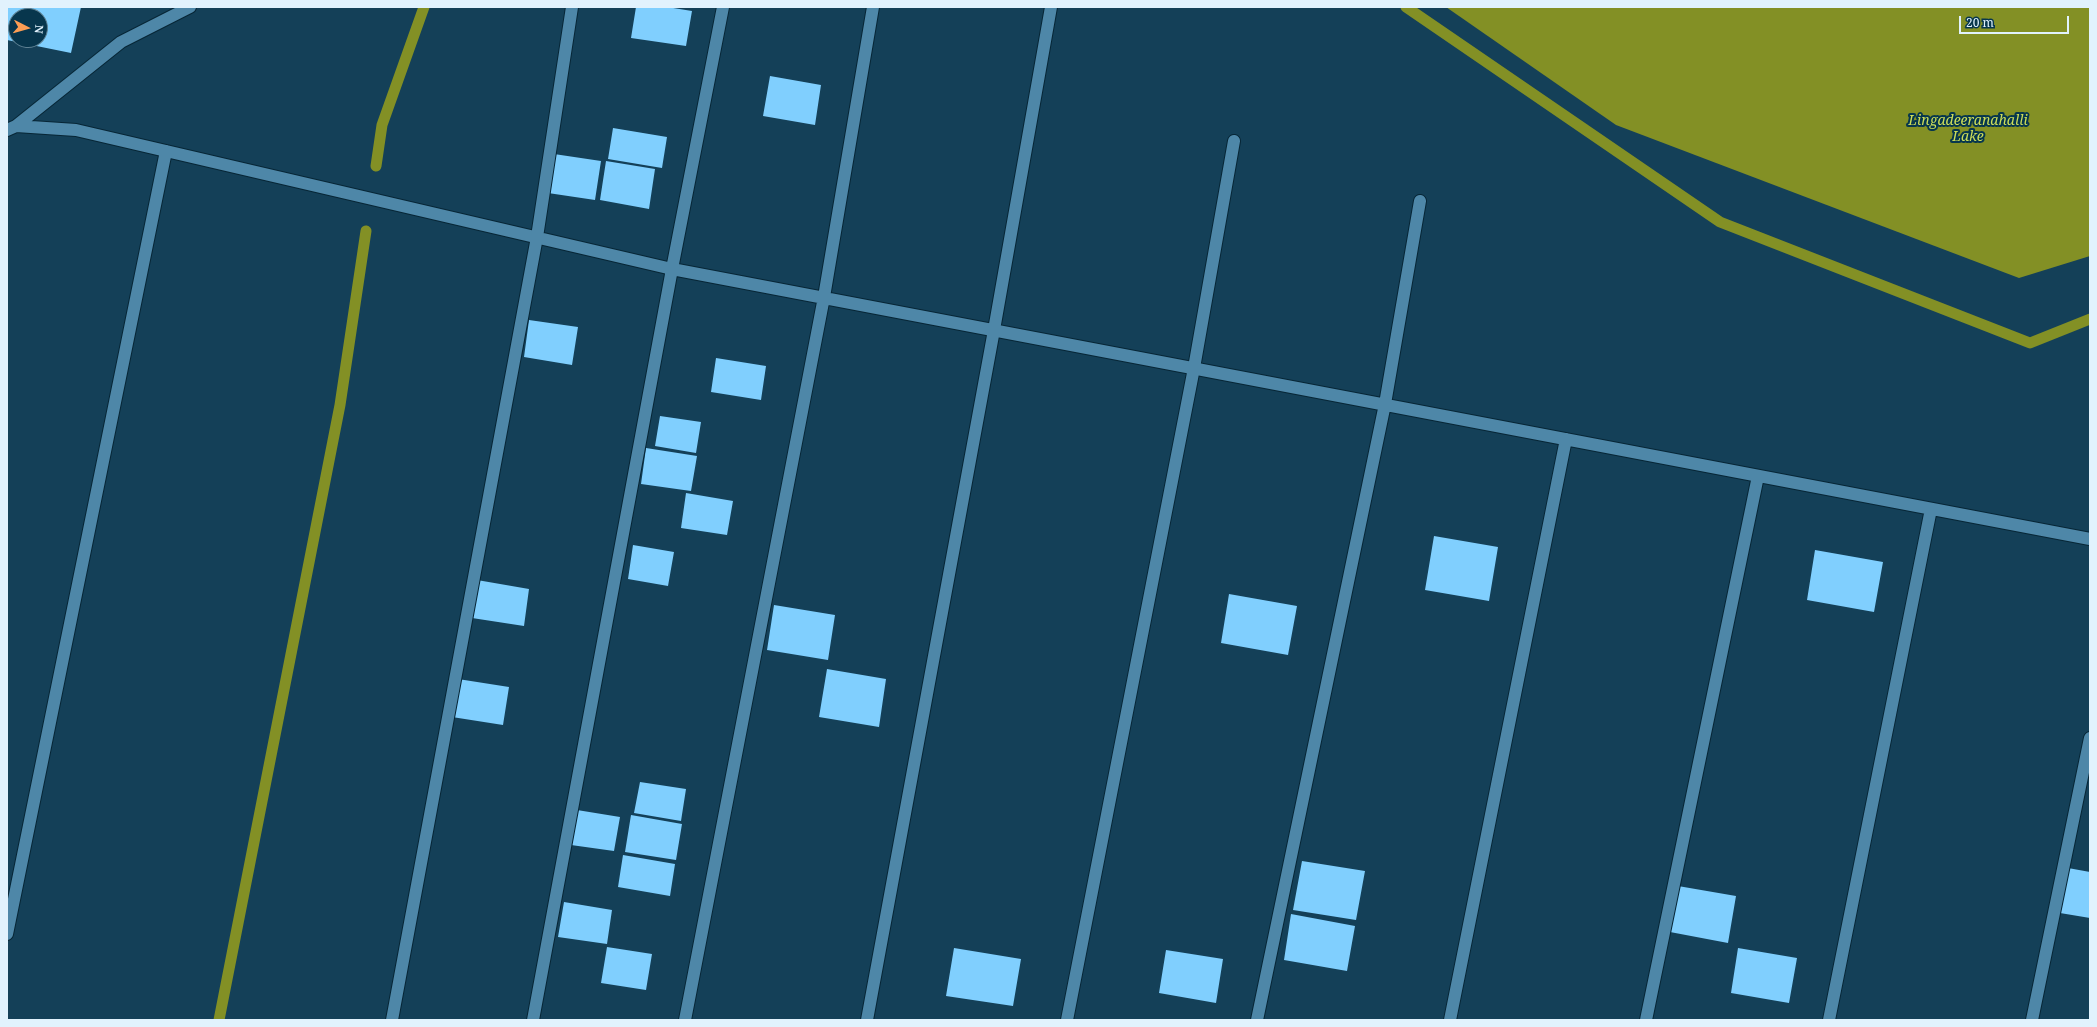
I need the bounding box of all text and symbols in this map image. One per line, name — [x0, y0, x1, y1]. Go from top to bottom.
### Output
north arrow — [8, 8, 48, 48]
scale bar — [1961, 8, 2071, 34]
text: 20 m — [1966, 14, 1994, 31]
text: N — [32, 24, 47, 34]
water label: Lingadeeranahalli Lake — [1908, 113, 2028, 146]

